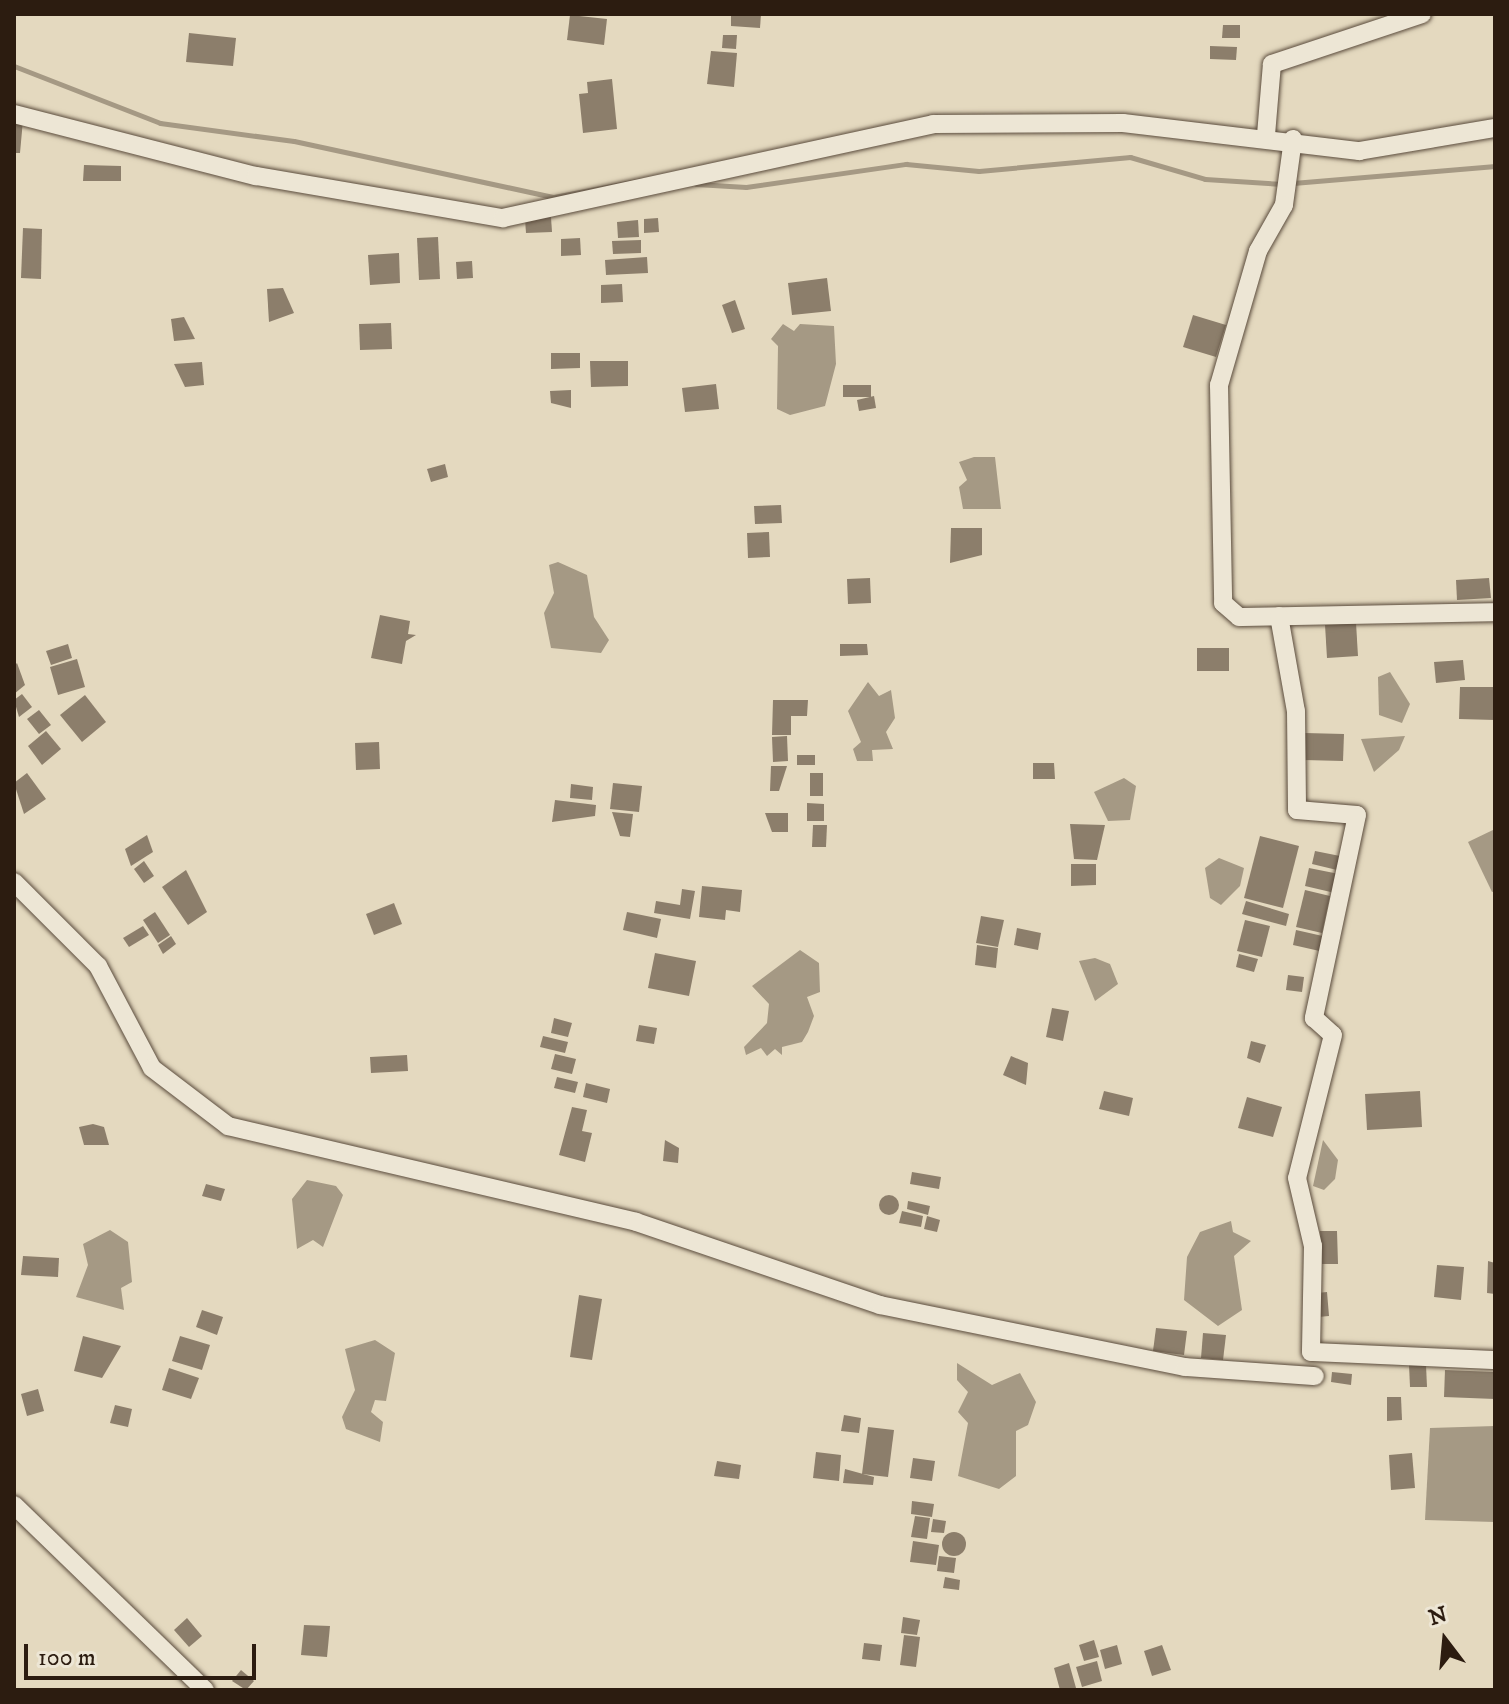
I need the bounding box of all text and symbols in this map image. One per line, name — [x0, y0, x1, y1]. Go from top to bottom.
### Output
north arrow — [1405, 1600, 1485, 1680]
text: N — [1426, 1601, 1451, 1632]
scale bar — [28, 1628, 260, 1678]
text: 100 m — [38, 1643, 96, 1673]

